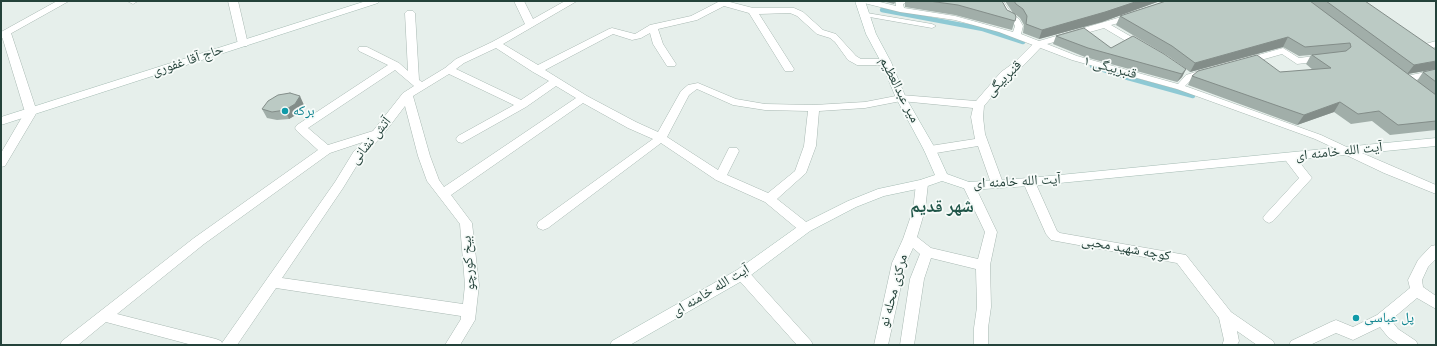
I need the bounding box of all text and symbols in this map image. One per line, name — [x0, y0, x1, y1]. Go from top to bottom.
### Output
street label: حاج آقا غفوری — [150, 42, 226, 80]
street label: قنبربیگی ۱ — [1082, 53, 1138, 83]
street label: میر عبدالعظیم — [875, 54, 923, 126]
street label: قنبربیگی — [982, 57, 1026, 101]
place label: برکه — [293, 103, 315, 119]
marker: برکه — [280, 106, 290, 116]
street label: آتش نشانی — [347, 114, 395, 168]
street label: آیت الله خامنه ای — [1295, 139, 1383, 165]
street label: آیت الله خامنه ای — [973, 171, 1061, 193]
district label: شهر قدیم — [910, 196, 974, 218]
street label: کوچه شهید محبی — [1080, 233, 1172, 265]
street label: بیخ کورچو — [459, 235, 479, 291]
street label: مرکزی محله نو — [876, 253, 912, 329]
street label: آیت الله خامنه ای — [669, 261, 753, 321]
place label: پل عباسی — [1364, 310, 1414, 326]
marker: پل عباسی — [1351, 313, 1361, 323]

